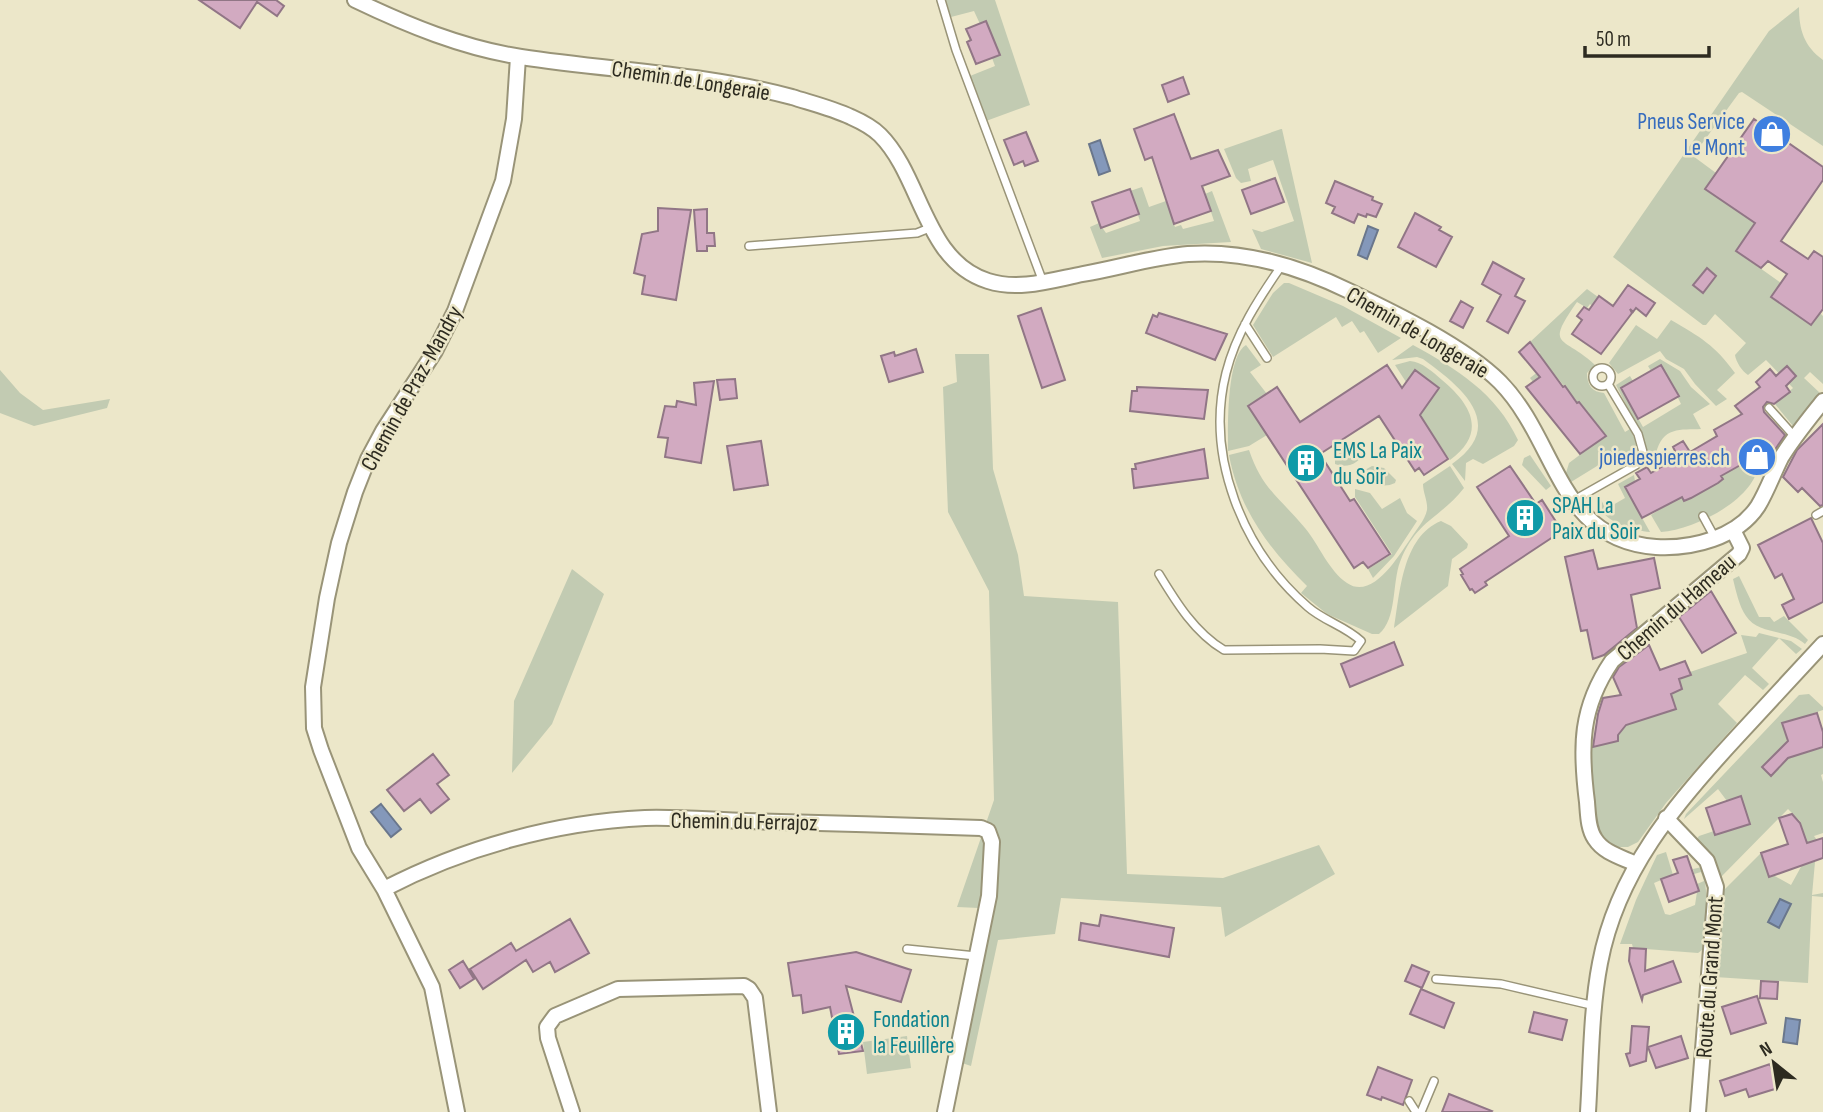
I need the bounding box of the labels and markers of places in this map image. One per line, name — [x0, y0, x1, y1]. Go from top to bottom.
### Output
place label: Pneus Service Le Mont — [1637, 108, 1745, 162]
shop icon: Pneus Service Le Mont — [1751, 113, 1793, 155]
shop icon: joiedespierres.ch — [1736, 436, 1778, 478]
place label: EMS La Paix du Soir — [1333, 437, 1422, 491]
building icon: EMS La Paix du Soir — [1285, 442, 1327, 484]
place label: joiedespierres.ch — [1598, 444, 1730, 472]
place label: SPAH La Paix du Soir — [1552, 492, 1640, 546]
building icon: SPAH La Paix du Soir — [1504, 497, 1546, 539]
place label: Fondation la Feuillère — [873, 1006, 955, 1060]
building icon: Fondation la Feuillère — [825, 1011, 867, 1053]

